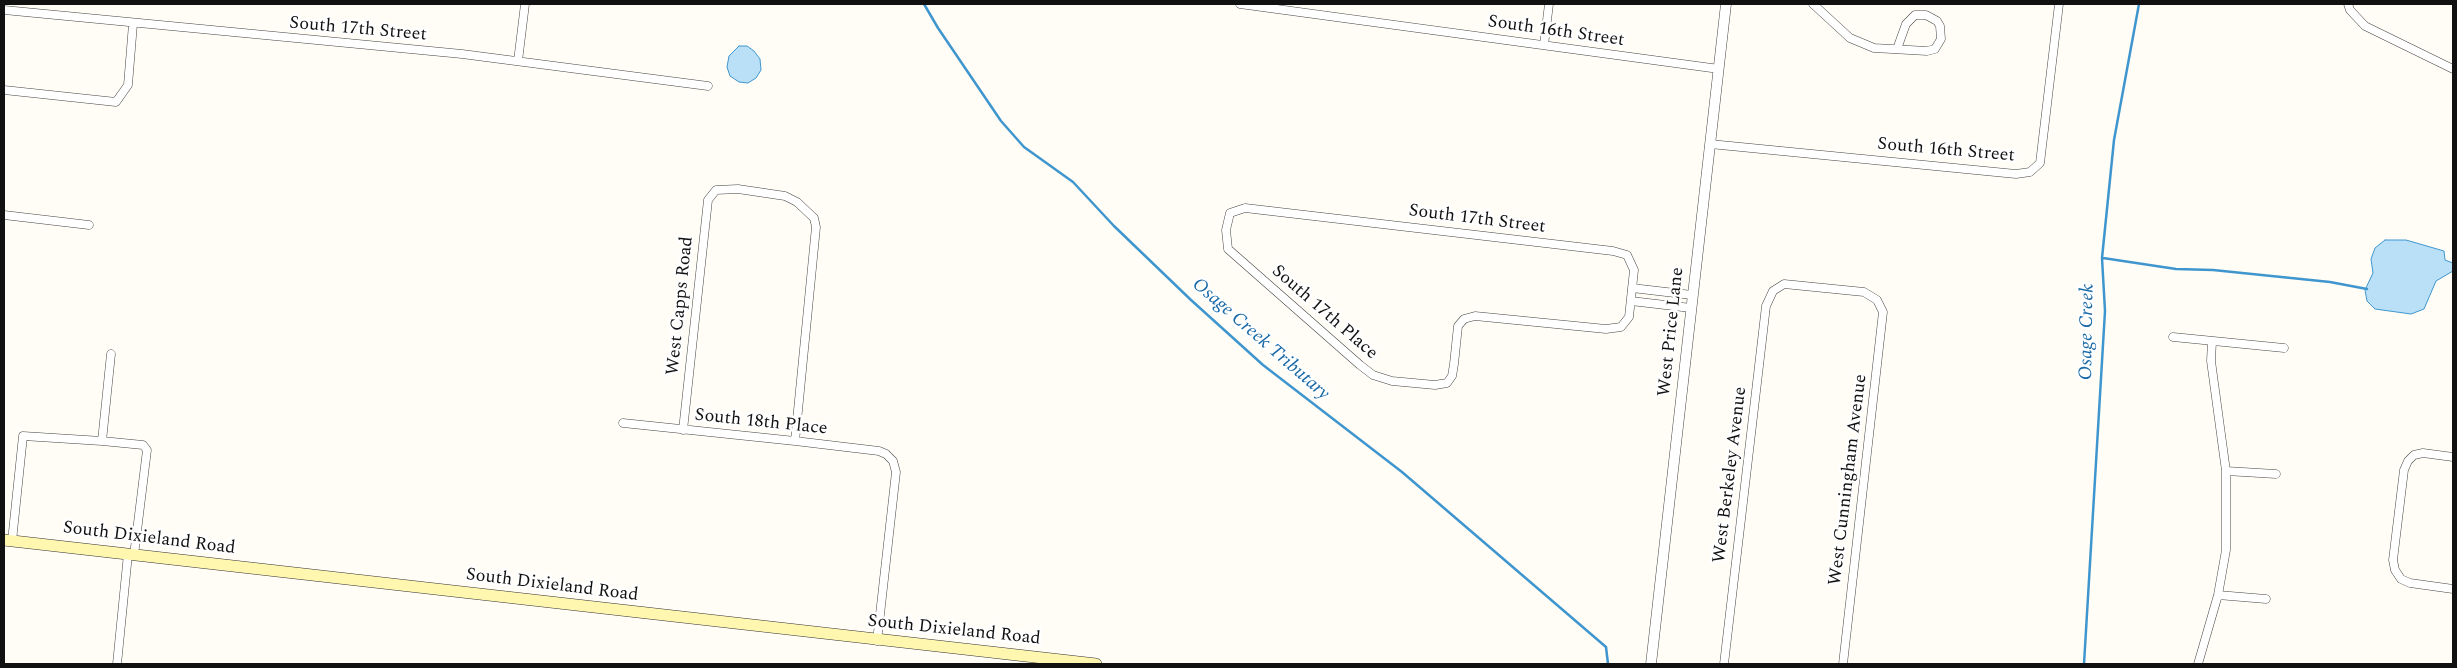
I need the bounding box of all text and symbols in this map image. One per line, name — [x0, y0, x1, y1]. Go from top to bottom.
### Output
street label: South 16th Street — [1486, 12, 1626, 52]
street label: South 17th Street — [288, 13, 428, 47]
street label: South 16th Street — [1876, 134, 2016, 168]
street label: South 17th Street — [1407, 201, 1547, 239]
street label: West Capps Road — [663, 235, 699, 377]
street label: South 17th Place — [1267, 261, 1381, 365]
street label: West Price Lane — [1654, 266, 1690, 398]
water label: Osage Creek Tributary — [1187, 274, 1333, 406]
water label: Osage Creek — [2076, 283, 2100, 381]
street label: West Cunningham Avenue — [1825, 373, 1873, 587]
street label: West Berkeley Avenue — [1709, 386, 1753, 564]
street label: South 18th Place — [694, 405, 828, 441]
street label: South Dixieland Road — [62, 518, 236, 560]
street label: South Dixieland Road — [465, 565, 639, 607]
street label: South Dixieland Road — [867, 611, 1041, 651]

